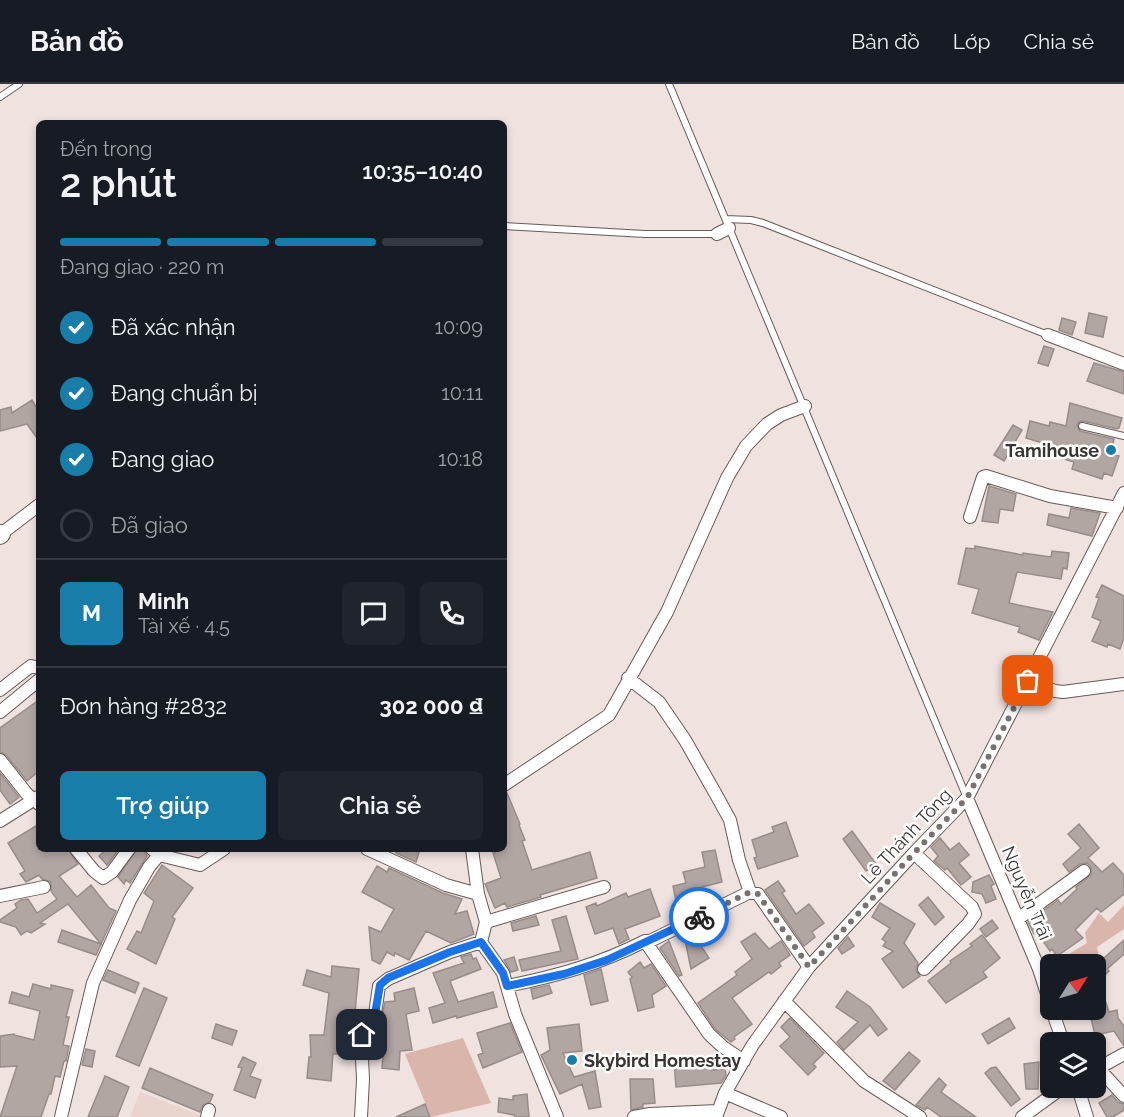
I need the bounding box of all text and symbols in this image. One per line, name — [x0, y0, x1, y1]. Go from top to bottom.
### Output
text: Bản đồ — [30, 25, 124, 58]
text: Bản đồ — [851, 29, 920, 54]
text: Lớp — [953, 29, 991, 54]
text: Chia sẻ — [1024, 29, 1094, 54]
text: Đến trong — [60, 137, 152, 161]
text: 10:35–10:40 — [362, 158, 483, 184]
text: 2 phút — [60, 160, 177, 206]
text: Đang giao · 220 m — [60, 255, 224, 279]
icon: check — [60, 311, 93, 344]
text: Đã xác nhận — [111, 314, 236, 340]
text: 10:09 — [434, 315, 483, 339]
icon: check — [60, 377, 93, 410]
text: Đang chuẩn bị — [111, 380, 258, 406]
text: 10:11 — [441, 381, 483, 405]
place label: Tamihouse — [1005, 440, 1099, 461]
icon: check — [60, 443, 93, 476]
marker: Tamihouse — [1104, 443, 1118, 457]
text: Đang giao — [111, 446, 214, 472]
text: 10:18 — [438, 447, 483, 471]
text: Đã giao — [111, 512, 188, 538]
button: chat — [342, 582, 405, 645]
button: phone — [420, 582, 483, 645]
text: Minh — [138, 588, 189, 614]
text: M — [82, 600, 101, 626]
text: Tài xế · 4.5 — [138, 614, 230, 638]
pin — [1002, 655, 1053, 706]
icon: bag — [1011, 664, 1044, 697]
text: Đơn hàng #2832 — [60, 693, 227, 719]
text: 302 000 ₫ — [380, 693, 483, 719]
button: Trợ giúp — [60, 771, 266, 840]
button: Chia sẻ — [278, 771, 483, 840]
street label: Lê Thánh Tông — [857, 784, 955, 888]
street label: Nguyễn Trãi — [998, 843, 1056, 943]
courier — [669, 887, 729, 947]
icon: bike — [683, 901, 716, 934]
north arrow — [1040, 954, 1106, 1020]
map controls — [1040, 954, 1106, 1098]
pin — [336, 1009, 387, 1060]
icon: home — [345, 1018, 378, 1051]
button: layers — [1040, 1032, 1106, 1098]
place label: Skybird Homestay — [584, 1050, 741, 1071]
marker: Skybird Homestay — [565, 1053, 579, 1067]

